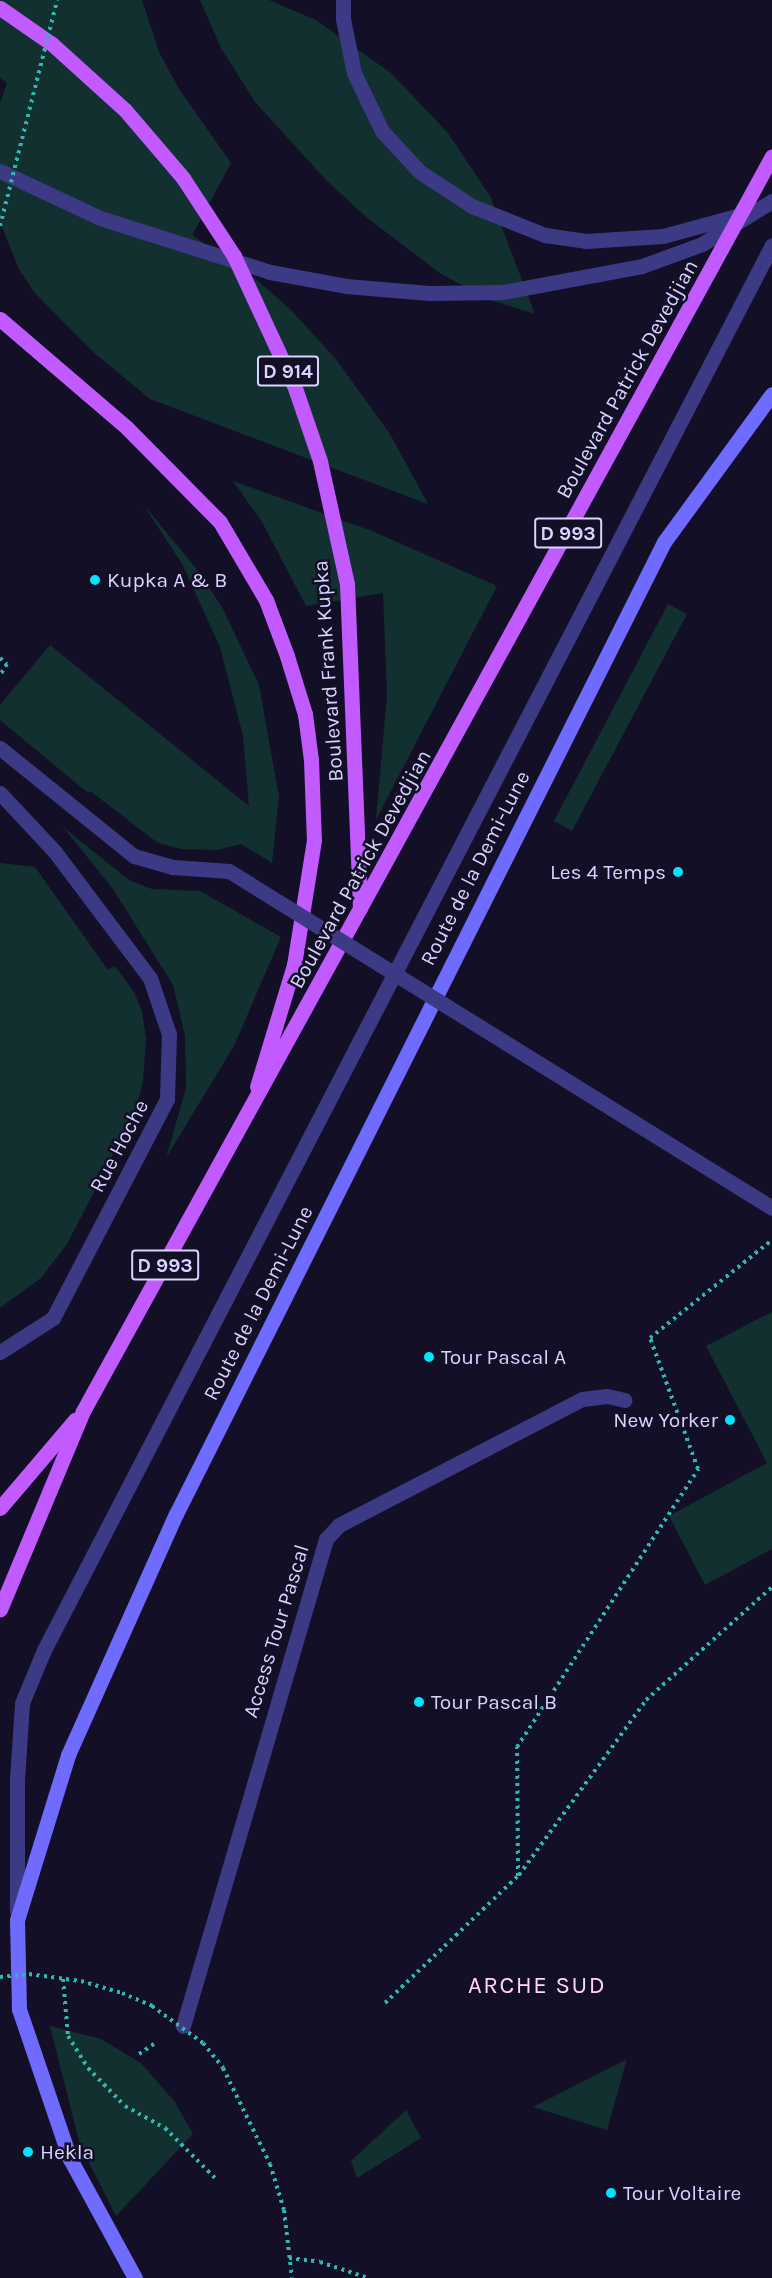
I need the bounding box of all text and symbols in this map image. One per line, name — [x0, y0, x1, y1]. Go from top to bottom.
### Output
street label: Boulevard Patrick Devedjian — [551, 255, 703, 503]
road number: D 914 — [256, 354, 320, 388]
road number: D 993 — [534, 516, 602, 550]
street label: Boulevard Frank Kupka — [308, 559, 348, 783]
place label: Kupka A & B — [107, 567, 227, 593]
marker: Kupka A & B — [88, 573, 102, 587]
street label: Boulevard Patrick Devedjian — [284, 745, 436, 993]
street label: Route de la Demi-Lune — [415, 766, 535, 970]
place label: Les 4 Temps — [550, 859, 666, 885]
marker: Les 4 Temps — [671, 865, 685, 879]
street label: Rue Hoche — [84, 1095, 154, 1197]
street label: Route de la Demi-Lune — [198, 1201, 318, 1405]
road number: D 993 — [130, 1248, 200, 1282]
place label: Tour Pascal A — [441, 1344, 566, 1370]
marker: Tour Pascal A — [422, 1350, 436, 1364]
place label: New Yorker — [613, 1407, 718, 1433]
marker: New Yorker — [723, 1413, 737, 1427]
street label: Access Tour Pascal — [238, 1541, 314, 1721]
place label: Tour Pascal B — [431, 1689, 557, 1715]
marker: Tour Pascal B — [412, 1695, 426, 1709]
district label: ARCHE SUD — [468, 1972, 606, 2000]
place label: Hekla — [40, 2139, 94, 2165]
marker: Hekla — [21, 2145, 35, 2159]
place label: Tour Voltaire — [623, 2180, 741, 2206]
marker: Tour Voltaire — [604, 2186, 618, 2200]

